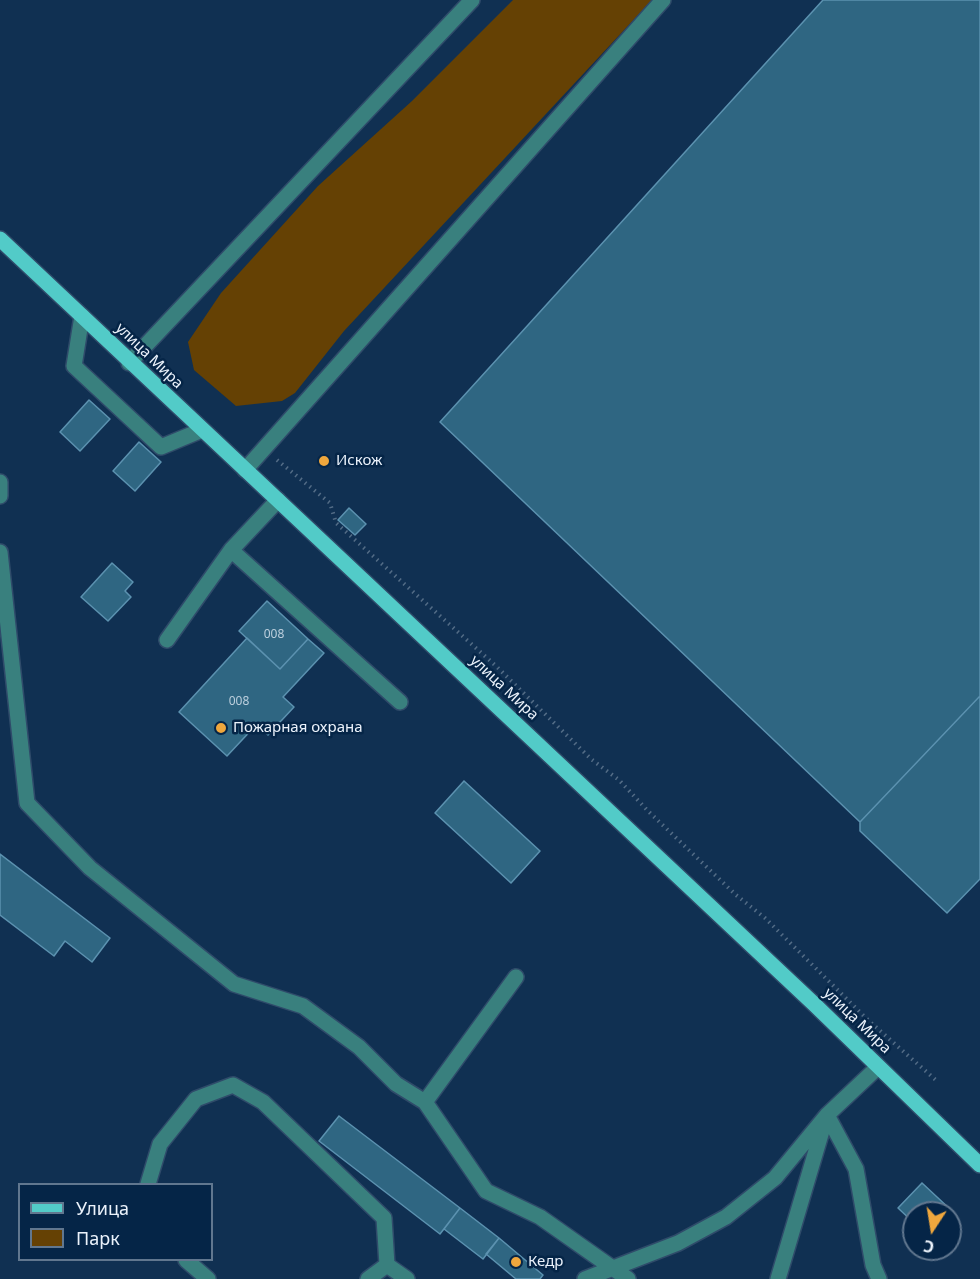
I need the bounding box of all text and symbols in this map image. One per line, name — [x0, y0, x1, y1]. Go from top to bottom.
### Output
street label: улица Мира — [112, 319, 186, 393]
place label: Искож — [336, 452, 382, 470]
marker: Искож — [317, 454, 331, 468]
house number: 008 — [264, 628, 284, 642]
street label: улица Мира — [466, 652, 542, 724]
house number: 008 — [229, 695, 249, 709]
place label: Пожарная охрана — [233, 719, 363, 737]
marker: Пожарная охрана — [214, 721, 228, 735]
street label: улица Мира — [820, 984, 894, 1058]
legend — [18, 1183, 213, 1261]
text: Улица — [76, 1196, 129, 1220]
north arrow — [902, 1201, 962, 1261]
text: Парк — [76, 1226, 120, 1250]
text: С — [921, 1235, 936, 1258]
place label: Кедр — [528, 1253, 563, 1271]
marker: Кедр — [509, 1255, 523, 1269]

